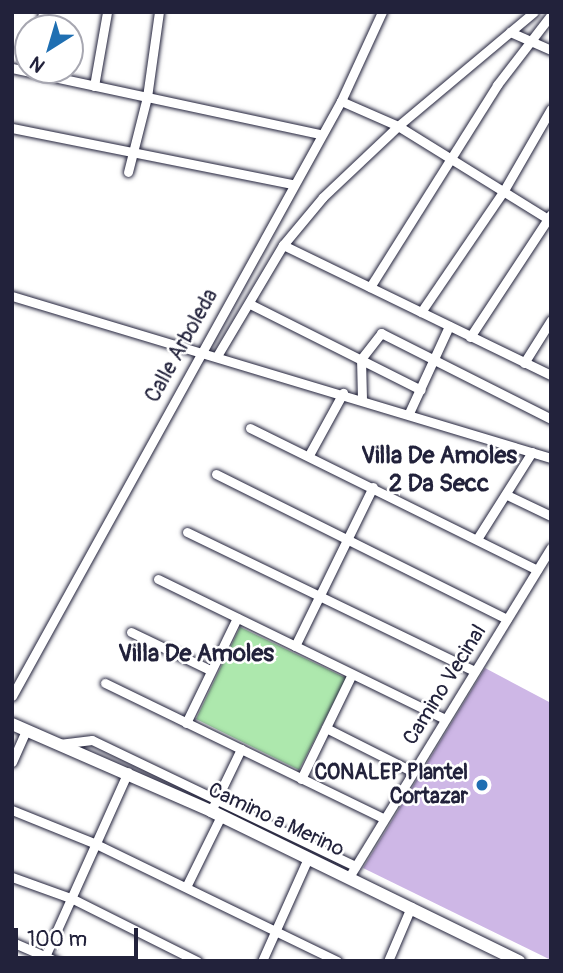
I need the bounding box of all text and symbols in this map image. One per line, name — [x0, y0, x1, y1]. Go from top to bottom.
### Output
north arrow — [14, 14, 84, 84]
text: N — [25, 51, 50, 78]
street label: Calle Arboleda — [140, 285, 224, 407]
district label: Villa De Amoles 2 Da Secc — [361, 442, 517, 498]
street label: Camino Vecinal — [398, 620, 492, 750]
district label: Villa De Amoles — [118, 640, 274, 668]
place label: CONALEP Plantel Cortazar — [315, 760, 468, 810]
street label: Camino a Merino — [204, 777, 348, 863]
marker: CONALEP Plantel Cortazar — [474, 777, 490, 793]
scale bar — [18, 914, 142, 958]
text: 100 m — [27, 926, 87, 953]

